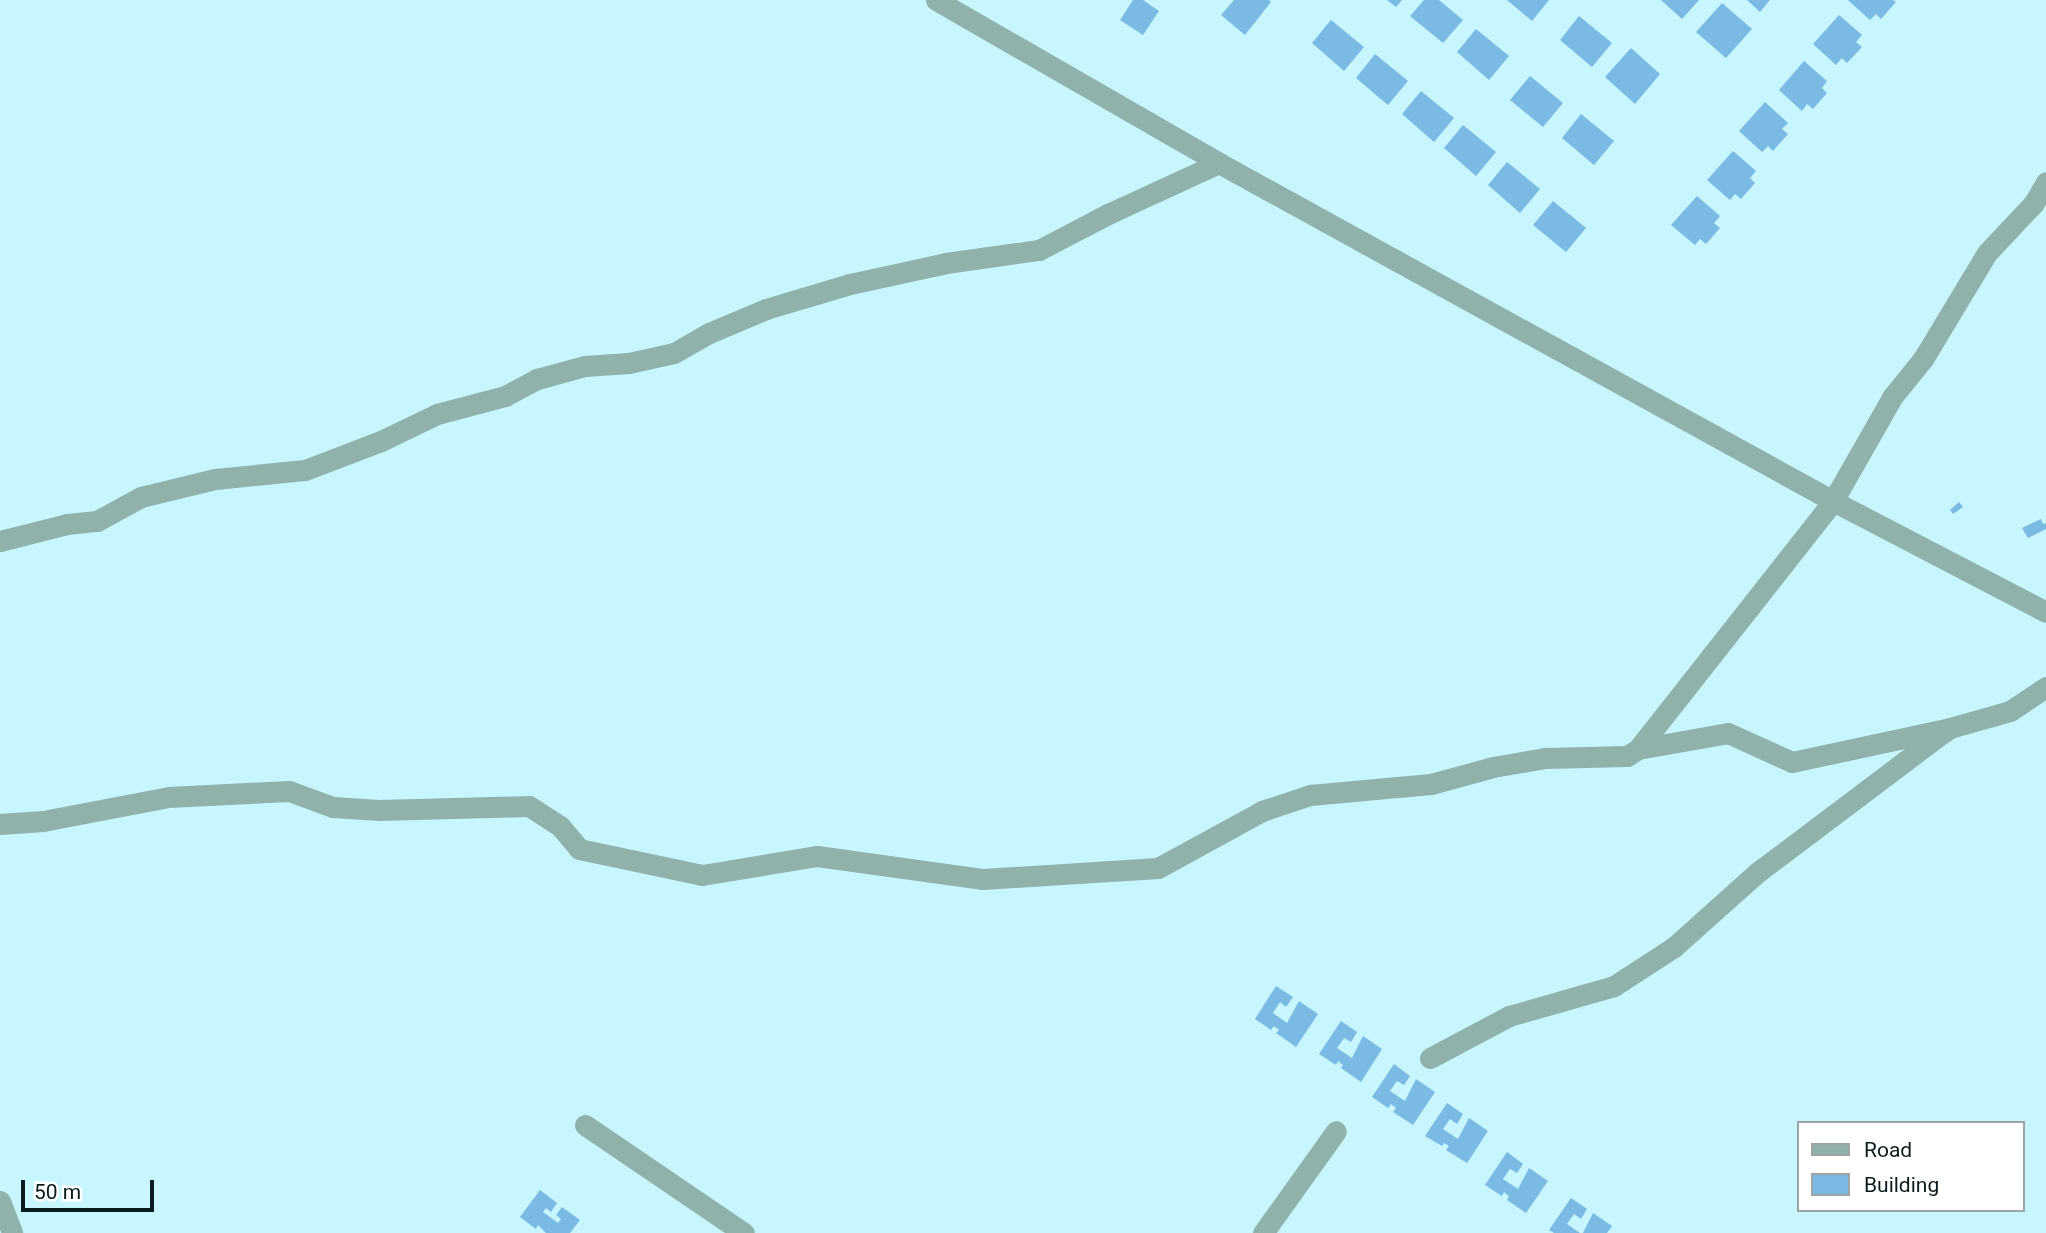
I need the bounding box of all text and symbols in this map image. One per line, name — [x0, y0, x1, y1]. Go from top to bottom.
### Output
legend — [1798, 1121, 2025, 1212]
text: Road — [1864, 1138, 1912, 1162]
scale bar — [24, 1166, 158, 1210]
text: Building — [1864, 1173, 1939, 1197]
text: 50 m — [34, 1180, 81, 1204]

